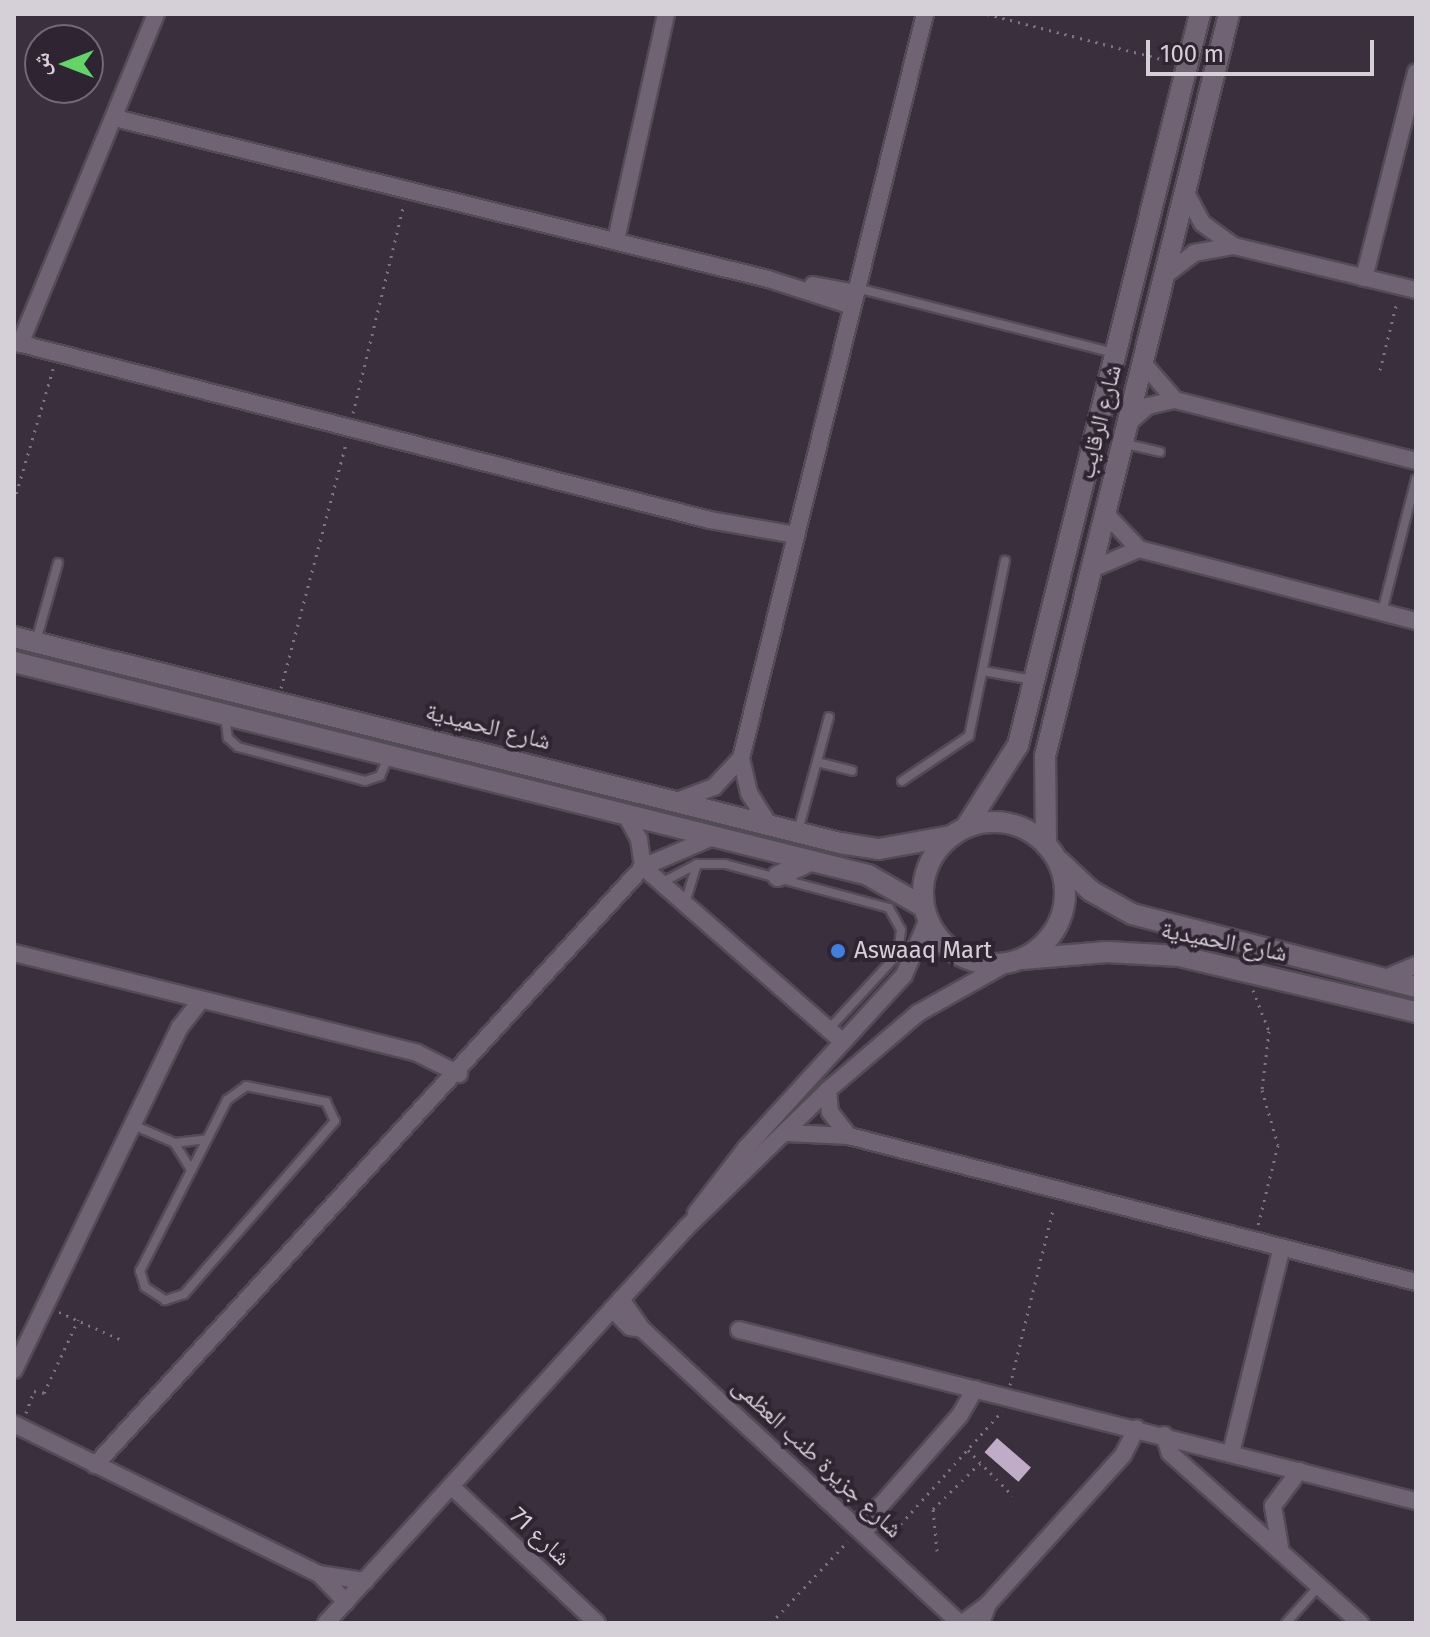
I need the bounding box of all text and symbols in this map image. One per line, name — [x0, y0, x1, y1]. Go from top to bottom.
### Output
north arrow — [24, 24, 104, 104]
scale bar — [1150, 24, 1378, 74]
text: 100 m — [1160, 40, 1224, 68]
text: ش — [28, 52, 55, 76]
street label: شارع الرقايب — [1072, 362, 1128, 482]
street label: شارع الحميدية — [423, 698, 553, 756]
street label: شارع الحميدية — [1159, 916, 1289, 968]
place label: Aswaaq Mart — [854, 937, 992, 965]
marker: Aswaaq Mart — [829, 942, 847, 960]
street label: شارع جزيرة طنب العظمى — [726, 1372, 908, 1544]
street label: شارع 71 — [504, 1502, 576, 1572]

